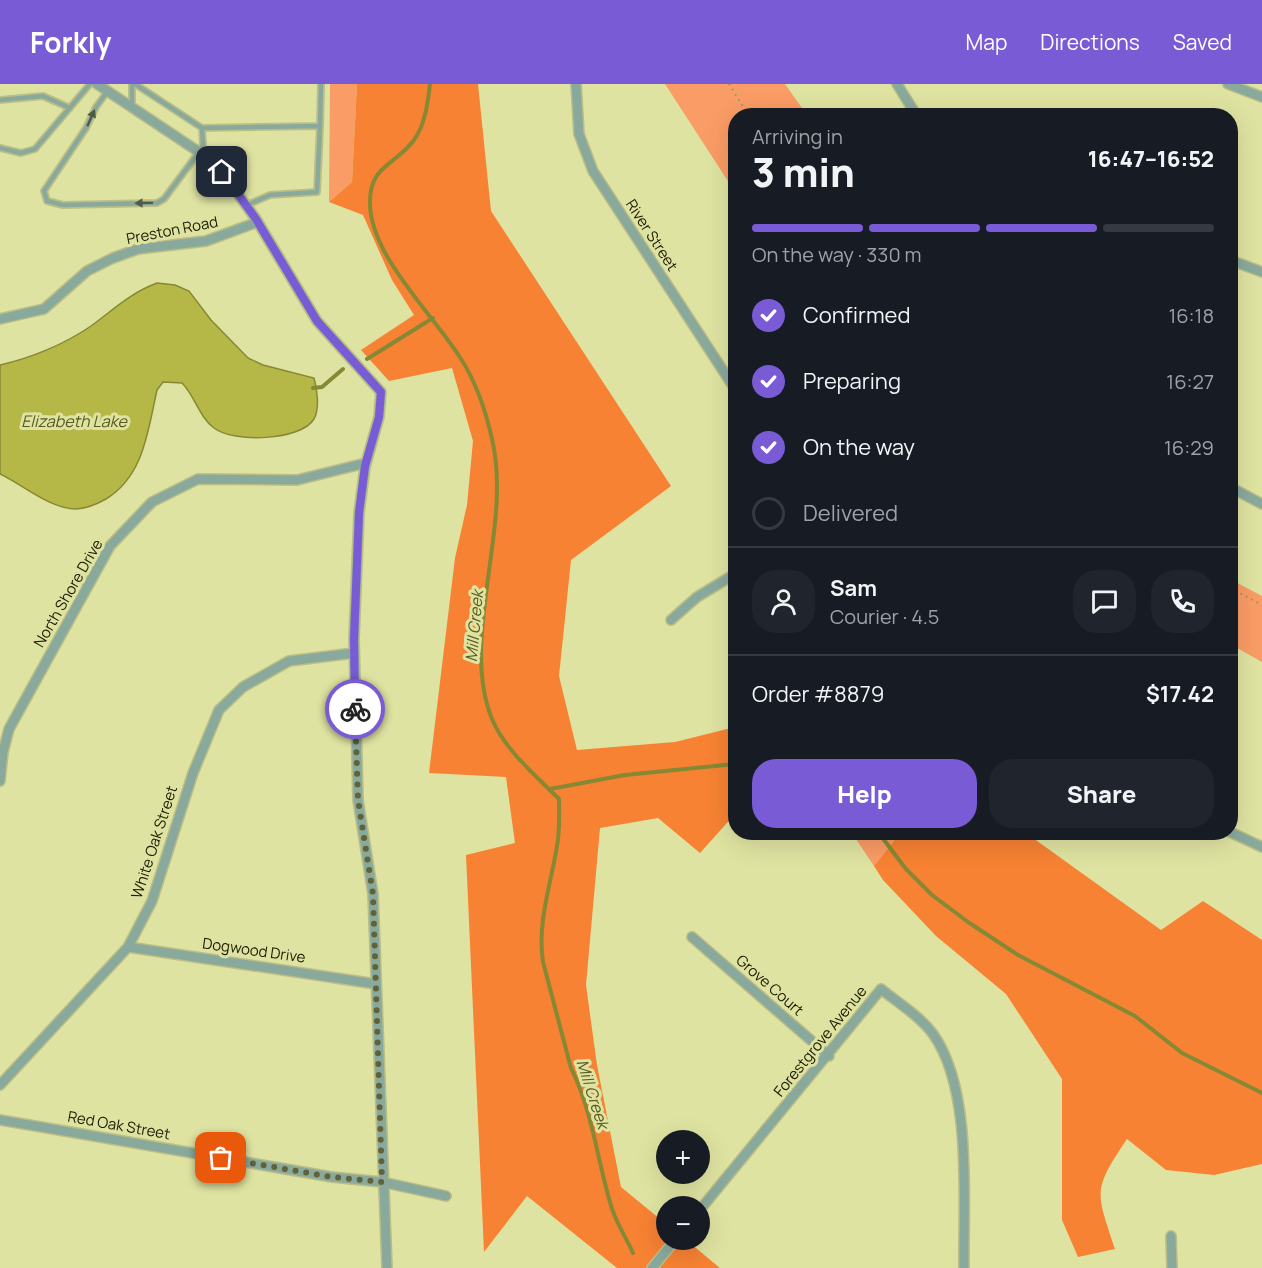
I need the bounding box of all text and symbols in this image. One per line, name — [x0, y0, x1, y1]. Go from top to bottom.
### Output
text: Forkly — [30, 23, 111, 61]
text: Map — [966, 28, 1007, 56]
text: Directions — [1040, 28, 1140, 56]
text: Saved — [1173, 28, 1232, 56]
one-way arrow — [86, 108, 96, 126]
text: Arriving in — [752, 123, 843, 150]
text: 16:47–16:52 — [1088, 144, 1214, 174]
text: 3 min — [752, 145, 855, 199]
pin — [196, 146, 247, 197]
icon: home — [205, 155, 238, 188]
street label: River Street — [621, 195, 683, 275]
one-way arrow — [134, 198, 153, 208]
street label: Preston Road — [124, 211, 220, 249]
text: On the way · 330 m — [752, 241, 922, 268]
icon: check — [752, 299, 785, 332]
text: Confirmed — [803, 300, 911, 330]
text: 16:18 — [1168, 302, 1214, 329]
icon: check — [752, 365, 785, 398]
text: Preparing — [803, 366, 901, 396]
text: 16:27 — [1166, 368, 1214, 395]
water label: Elizabeth Lake — [21, 410, 128, 432]
icon: check — [752, 431, 785, 464]
text: On the way — [803, 432, 915, 462]
text: 16:29 — [1164, 434, 1214, 461]
text: Delivered — [803, 498, 898, 528]
street label: North Shore Drive — [29, 535, 108, 651]
button: person — [752, 570, 815, 633]
button: chat — [1073, 570, 1136, 633]
button: phone — [1151, 570, 1214, 633]
text: Sam — [830, 573, 877, 603]
water label: Mill Creek — [460, 587, 488, 663]
text: Courier · 4.5 — [830, 603, 939, 630]
courier — [325, 679, 385, 739]
text: Order #8879 — [752, 679, 884, 709]
text: $17.42 — [1146, 679, 1214, 709]
icon: bike — [339, 693, 372, 726]
button: Help — [752, 759, 977, 828]
button: Share — [989, 759, 1214, 828]
street label: White Oak Street — [126, 783, 182, 901]
street label: Dogwood Drive — [201, 932, 307, 968]
street label: Grove Court — [732, 950, 808, 1020]
street label: Forestgrove Avenue — [769, 981, 871, 1101]
water label: Mill Creek — [571, 1057, 615, 1133]
street label: Red Oak Street — [66, 1106, 172, 1144]
map controls — [656, 1130, 710, 1250]
button: + — [656, 1130, 710, 1184]
pin — [195, 1132, 246, 1183]
icon: bag — [204, 1141, 237, 1174]
button: − — [656, 1196, 710, 1250]

